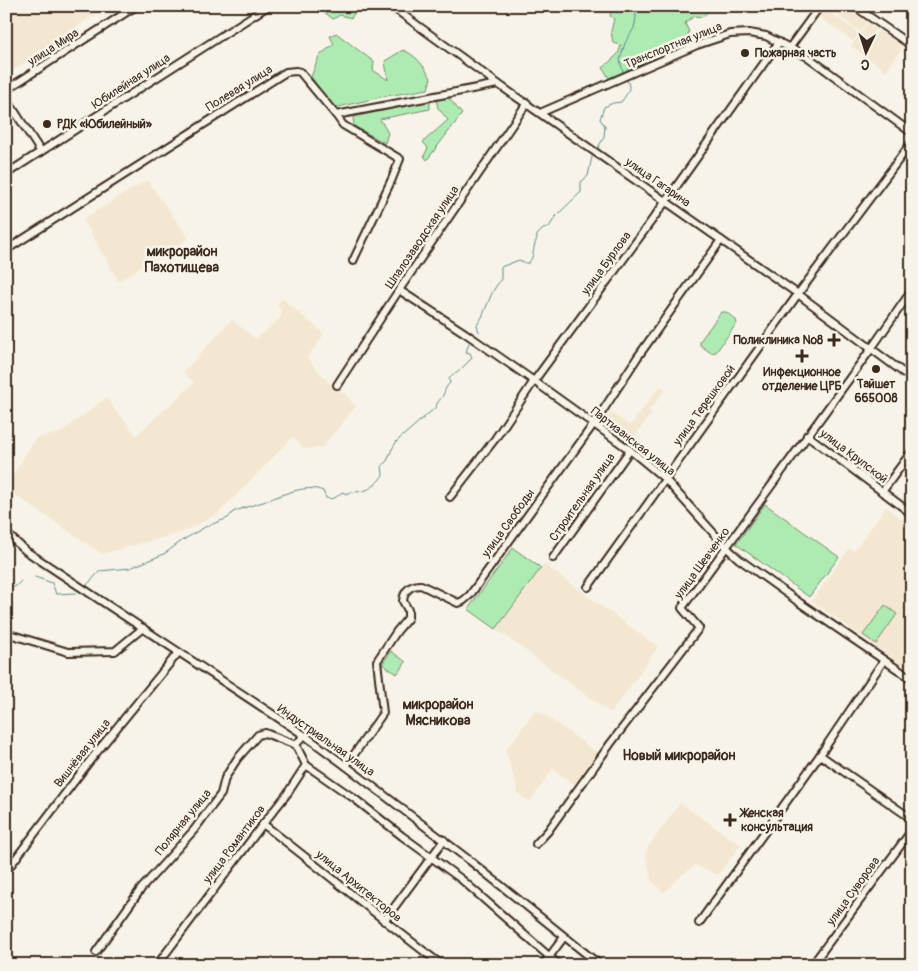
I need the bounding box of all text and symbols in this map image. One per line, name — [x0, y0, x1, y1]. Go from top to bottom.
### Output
street label: Транспортная улица — [622, 19, 725, 72]
street label: улица Мира — [24, 25, 82, 70]
north arrow — [840, 28, 890, 78]
place label: Пожарная часть — [755, 46, 837, 61]
marker: Пожарная часть — [739, 47, 751, 59]
street label: Юбилейная улица — [89, 50, 174, 112]
text: С — [860, 56, 870, 73]
street label: Полевая улица — [203, 62, 276, 115]
place label: РДК «Юбилейный» — [57, 117, 153, 132]
marker: РДК «Юбилейный» — [41, 118, 53, 130]
street label: улица Гагарина — [621, 154, 694, 211]
street label: Шпалозаводская улица — [382, 183, 463, 292]
street label: улица Бурлова — [578, 228, 635, 299]
district label: микрорайон Пахотищева — [145, 243, 220, 276]
place label: Поликлиника №8 — [734, 333, 823, 348]
marker: Поликлиника №8 — [827, 333, 841, 347]
marker: Инфекционное отделение ЦРБ — [795, 349, 809, 363]
street label: улица Терешковой — [670, 362, 739, 449]
marker: Тайшет 665008 — [870, 363, 882, 375]
place label: Инфекционное отделение ЦРБ — [761, 365, 842, 394]
place label: Тайшет 665008 — [855, 377, 897, 406]
street label: Партизанская улица — [587, 404, 678, 479]
street label: улица Крупской — [816, 426, 891, 487]
street label: Строительная улица — [546, 450, 619, 544]
street label: улица Свободы — [478, 486, 538, 561]
street label: улица Шевченко — [671, 524, 734, 603]
district label: микрорайон Мясникова — [402, 696, 474, 729]
street label: Индустриальная улица — [274, 701, 378, 780]
street label: Вишнёвая улица — [51, 716, 114, 791]
district label: Новый микрорайон — [622, 747, 736, 764]
street label: Полярная улица — [152, 786, 215, 858]
street label: улица Романтиков — [199, 802, 269, 887]
place label: Женская консультация — [739, 806, 813, 835]
marker: Женская консультация — [723, 813, 737, 827]
street label: улица Архитекторов — [312, 847, 405, 926]
street label: улица Суворова — [823, 854, 884, 929]

